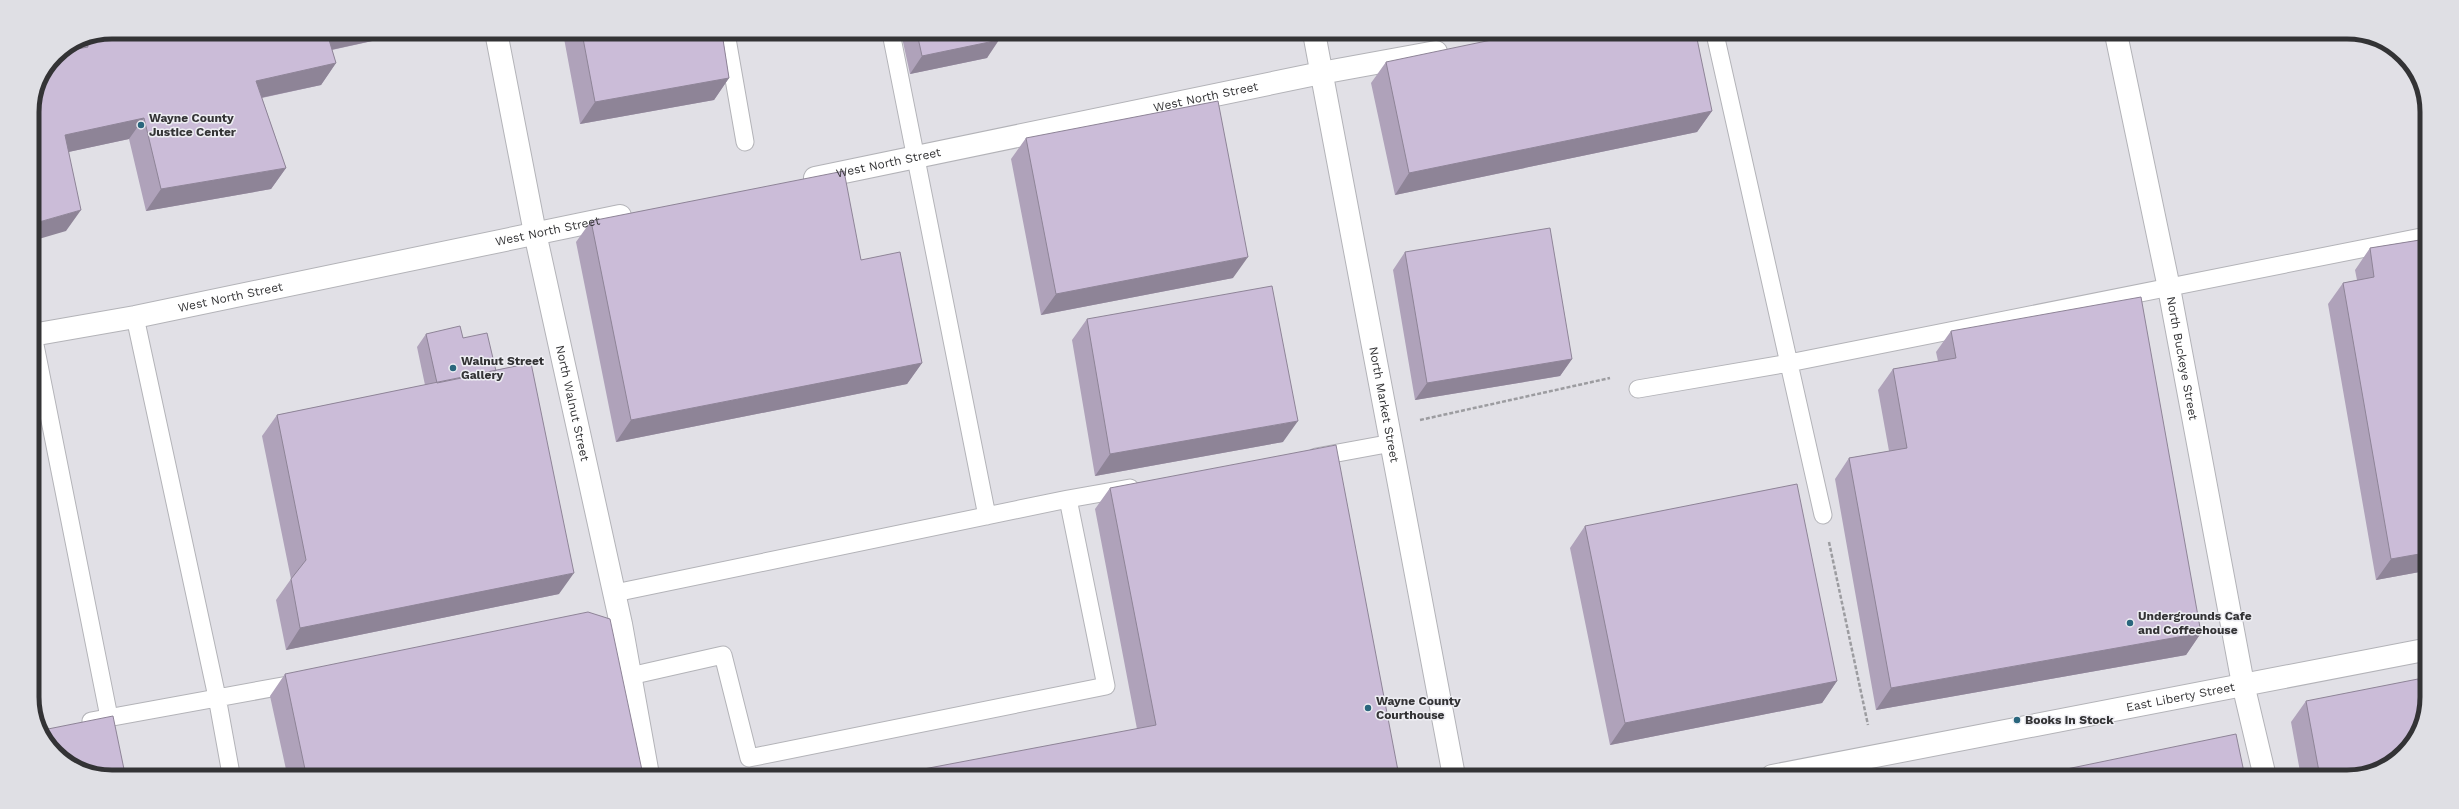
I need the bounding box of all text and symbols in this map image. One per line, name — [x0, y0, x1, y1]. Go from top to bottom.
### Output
street label: West North Street — [1152, 79, 1259, 115]
place label: Wayne County Justice Center — [149, 111, 237, 139]
marker: Wayne County Justice Center — [136, 120, 146, 130]
street label: West North Street — [835, 145, 942, 180]
street label: West North Street — [494, 213, 601, 249]
street label: West North Street — [177, 279, 284, 315]
street label: North Buckeye Street — [2164, 295, 2201, 421]
street label: North Walnut Street — [553, 344, 592, 463]
street label: North Market Street — [1366, 345, 1402, 464]
place label: Walnut Street Gallery — [461, 354, 545, 382]
marker: Walnut Street Gallery — [448, 363, 458, 373]
place label: Undergrounds Cafe and Coffeehouse — [2138, 609, 2252, 637]
marker: Undergrounds Cafe and Coffeehouse — [2125, 618, 2135, 628]
street label: East Liberty Street — [2125, 680, 2236, 714]
place label: Wayne County Courthouse — [1376, 694, 1461, 722]
marker: Wayne County Courthouse — [1363, 703, 1373, 713]
place label: Books in Stock — [2025, 713, 2114, 727]
marker: Books in Stock — [2012, 715, 2022, 725]

